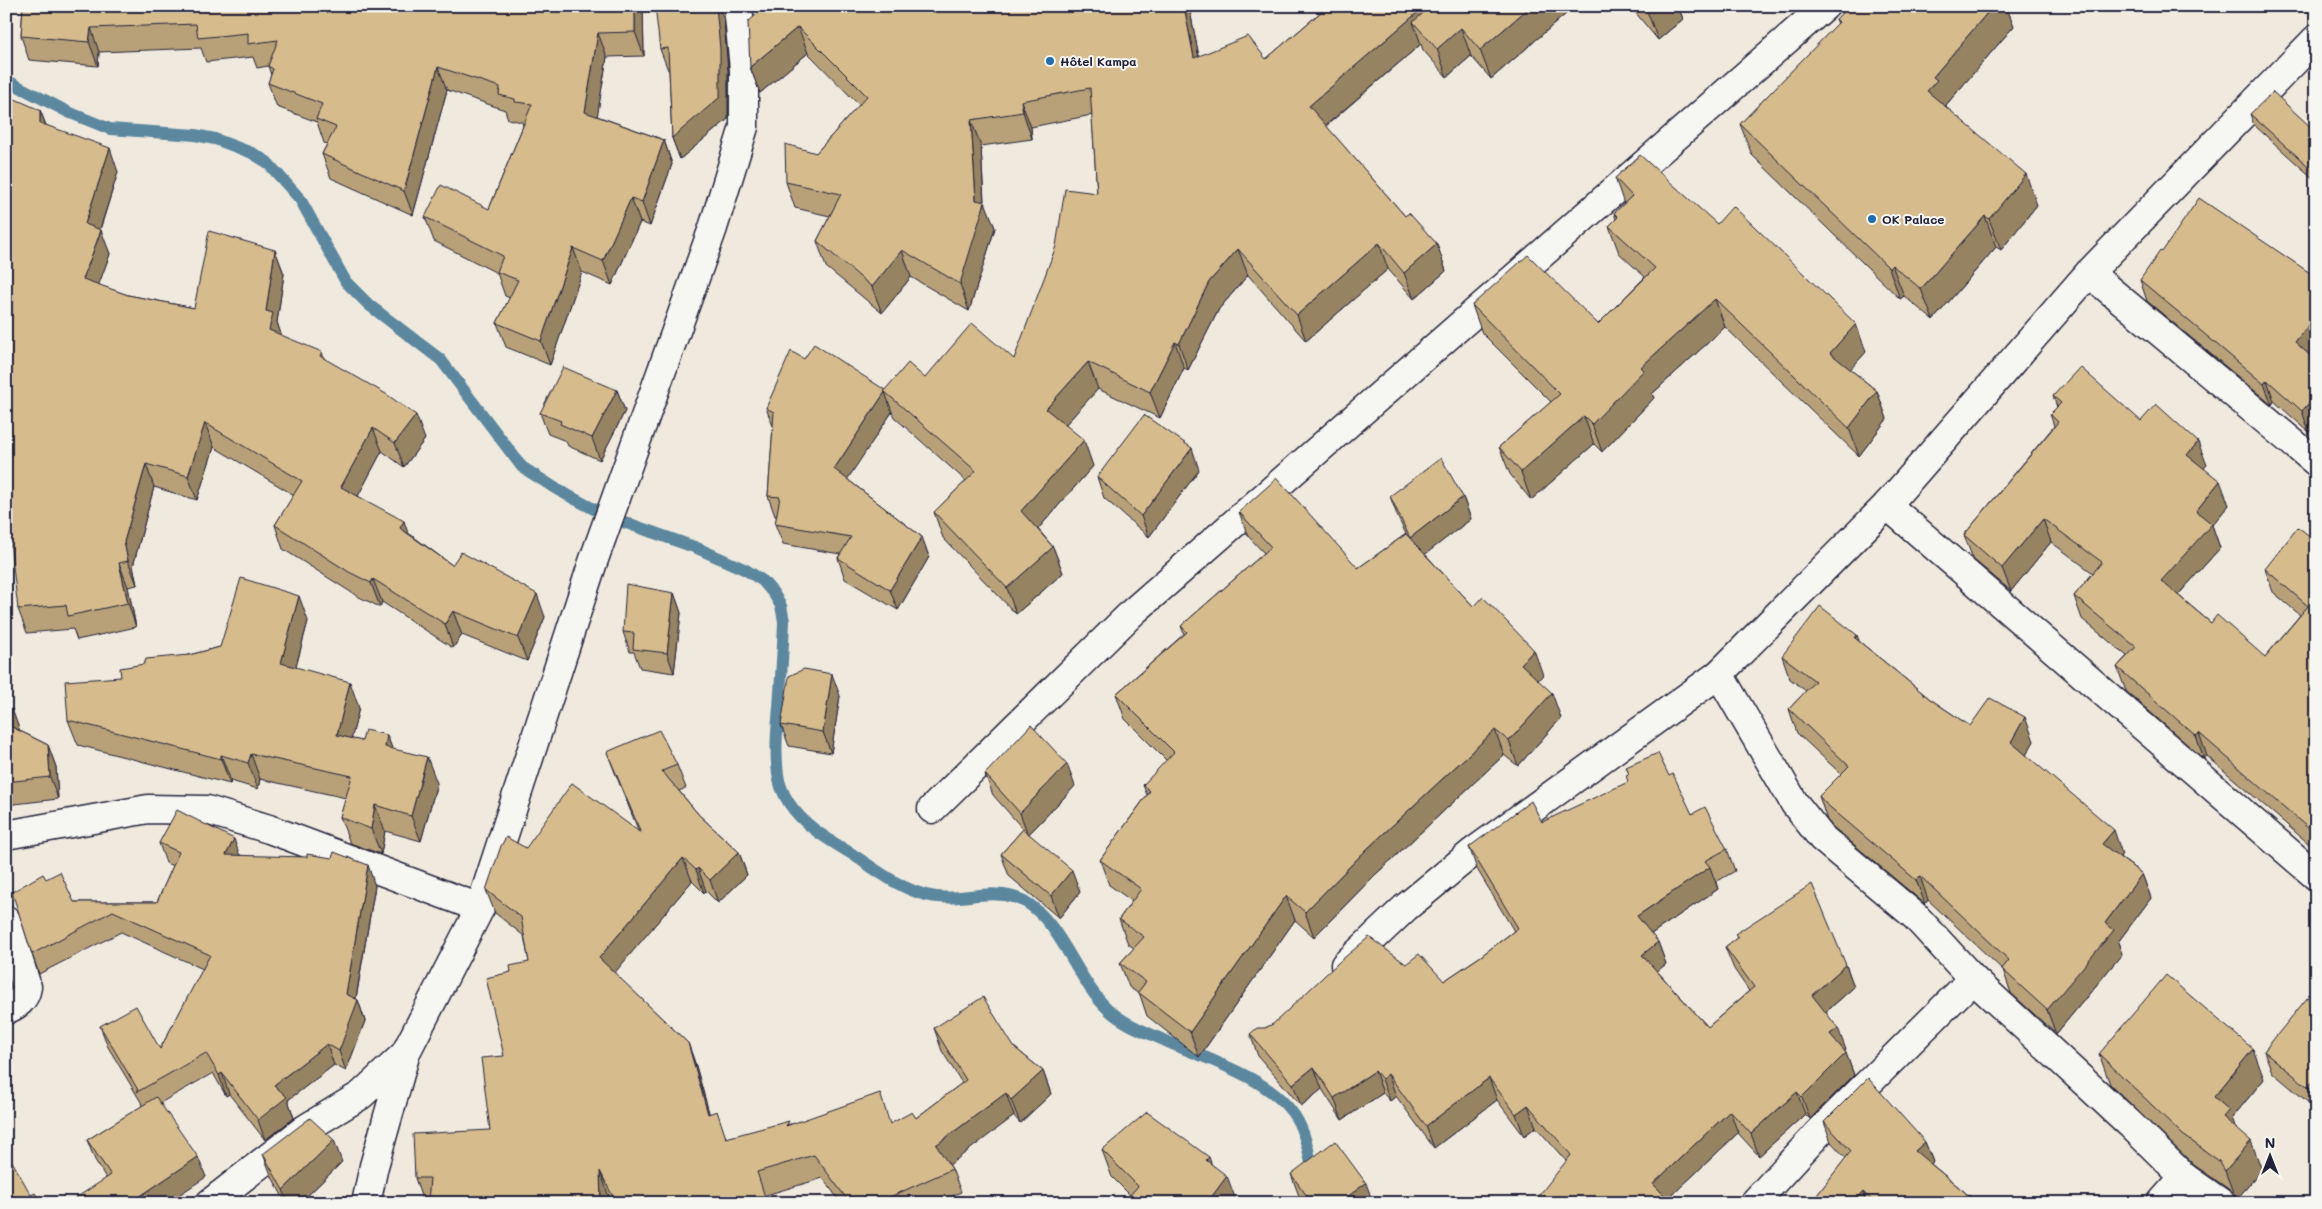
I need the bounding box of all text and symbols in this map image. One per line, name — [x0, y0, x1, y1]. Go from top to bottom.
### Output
place label: Hôtel Kampa — [1060, 53, 1137, 69]
marker: Hôtel Kampa — [1044, 55, 1056, 67]
place label: OK Palace — [1882, 211, 1944, 227]
marker: OK Palace — [1866, 213, 1878, 225]
north arrow — [2244, 1132, 2294, 1182]
text: N — [2265, 1133, 2275, 1152]

